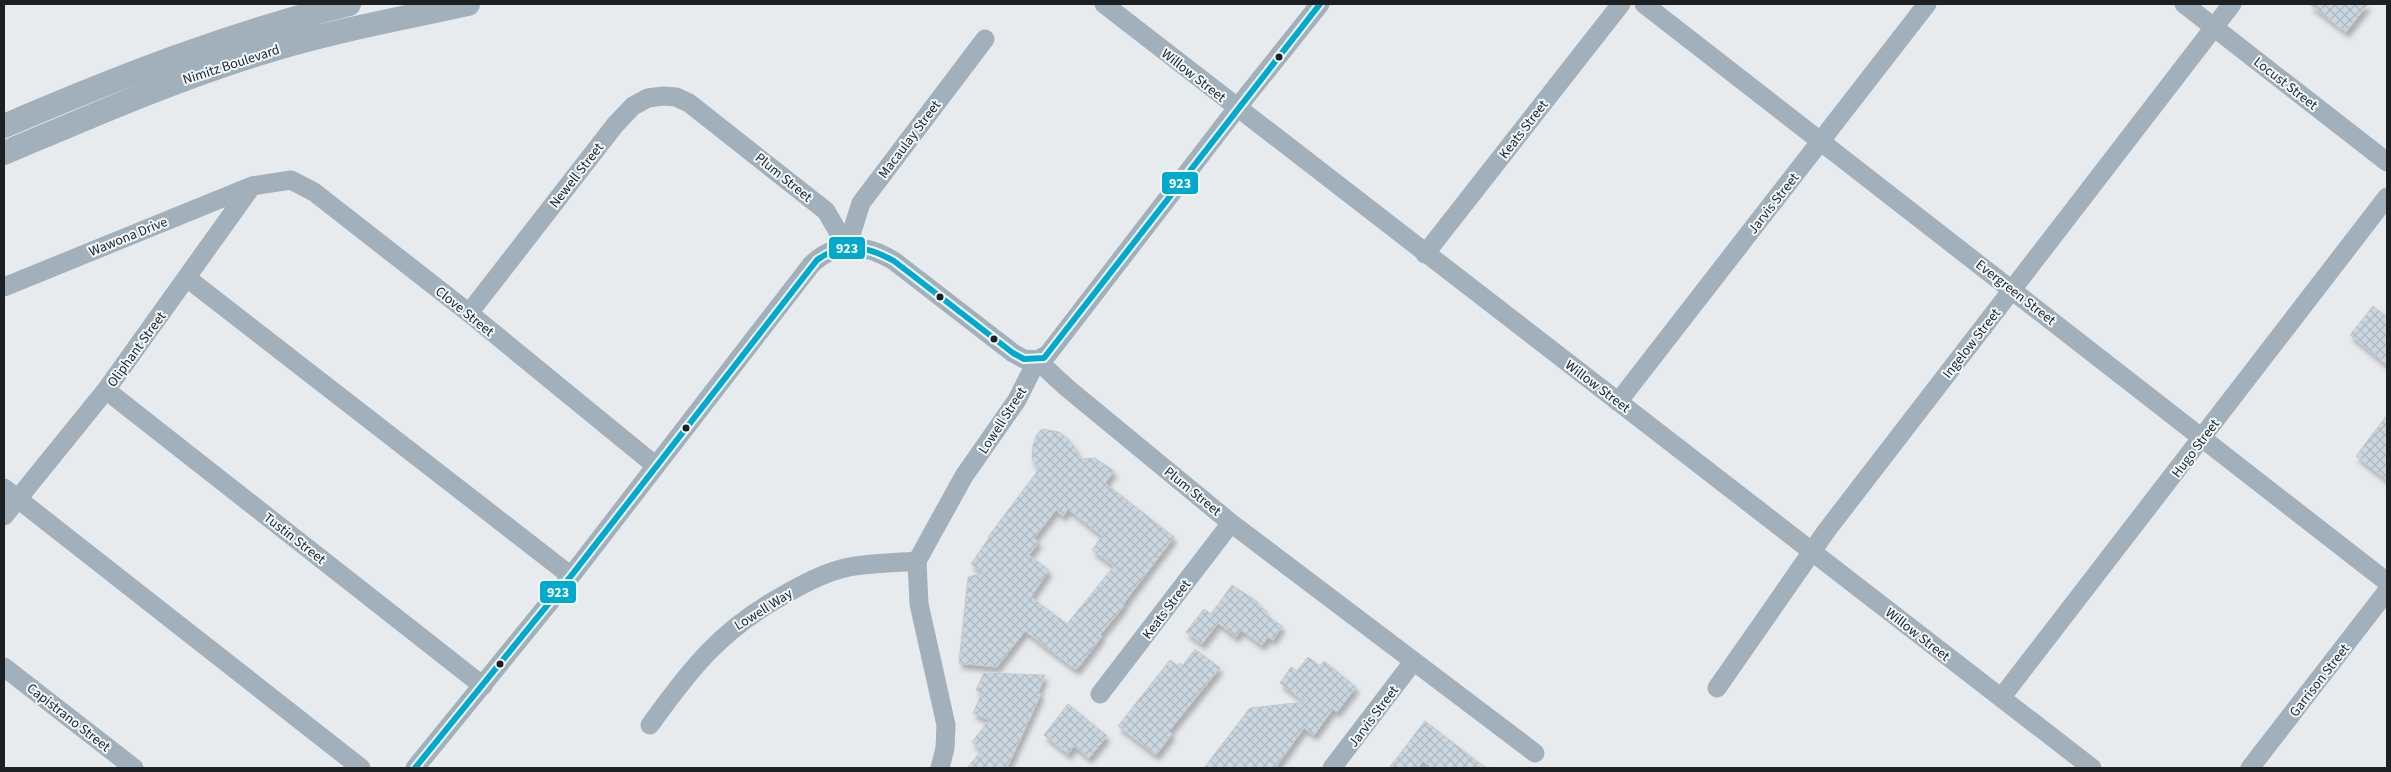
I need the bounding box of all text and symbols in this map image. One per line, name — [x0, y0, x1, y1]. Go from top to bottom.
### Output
street label: Nimitz Boulevard — [180, 40, 282, 90]
street label: Willow Street — [1157, 44, 1230, 108]
unlabelled marker — [1274, 52, 1284, 62]
street label: Locust Street — [2249, 52, 2322, 115]
street label: Macaulay Street — [874, 96, 946, 183]
street label: Keats Street — [1494, 96, 1553, 163]
street label: Newell Street — [545, 139, 609, 213]
street label: Plum Street — [750, 148, 817, 207]
street label: Jarvis Street — [1744, 169, 1804, 238]
line badge: 923 — [1161, 171, 1199, 195]
text: 923 — [1169, 174, 1191, 194]
street label: Wawona Drive — [86, 212, 171, 262]
line badge: 923 — [828, 236, 866, 260]
text: 923 — [836, 239, 858, 259]
street label: Evergreen Street — [1971, 255, 2060, 331]
street label: Clove Street — [431, 282, 498, 342]
unlabelled marker — [935, 292, 945, 302]
street label: Ingelow Street — [1938, 304, 2006, 383]
street label: Oliphant Street — [103, 307, 171, 391]
unlabelled marker — [989, 334, 999, 344]
street label: Willow Street — [1561, 356, 1634, 418]
street label: Lowell Street — [974, 383, 1032, 458]
street label: Hugo Street — [2167, 415, 2225, 482]
unlabelled marker — [681, 423, 691, 433]
street label: Plum Street — [1159, 462, 1226, 521]
street label: Tustin Street — [259, 508, 330, 570]
street label: Keats Street — [1138, 575, 1196, 644]
line badge: 923 — [539, 580, 577, 604]
text: 923 — [547, 583, 569, 603]
street label: Lowell Way — [730, 584, 797, 636]
street label: Willow Street — [1881, 603, 1954, 667]
street label: Garrison Street — [2285, 640, 2355, 721]
unlabelled marker — [495, 659, 505, 669]
street label: Capistrano Street — [22, 679, 115, 757]
street label: Jarvis Street — [1344, 681, 1404, 752]

